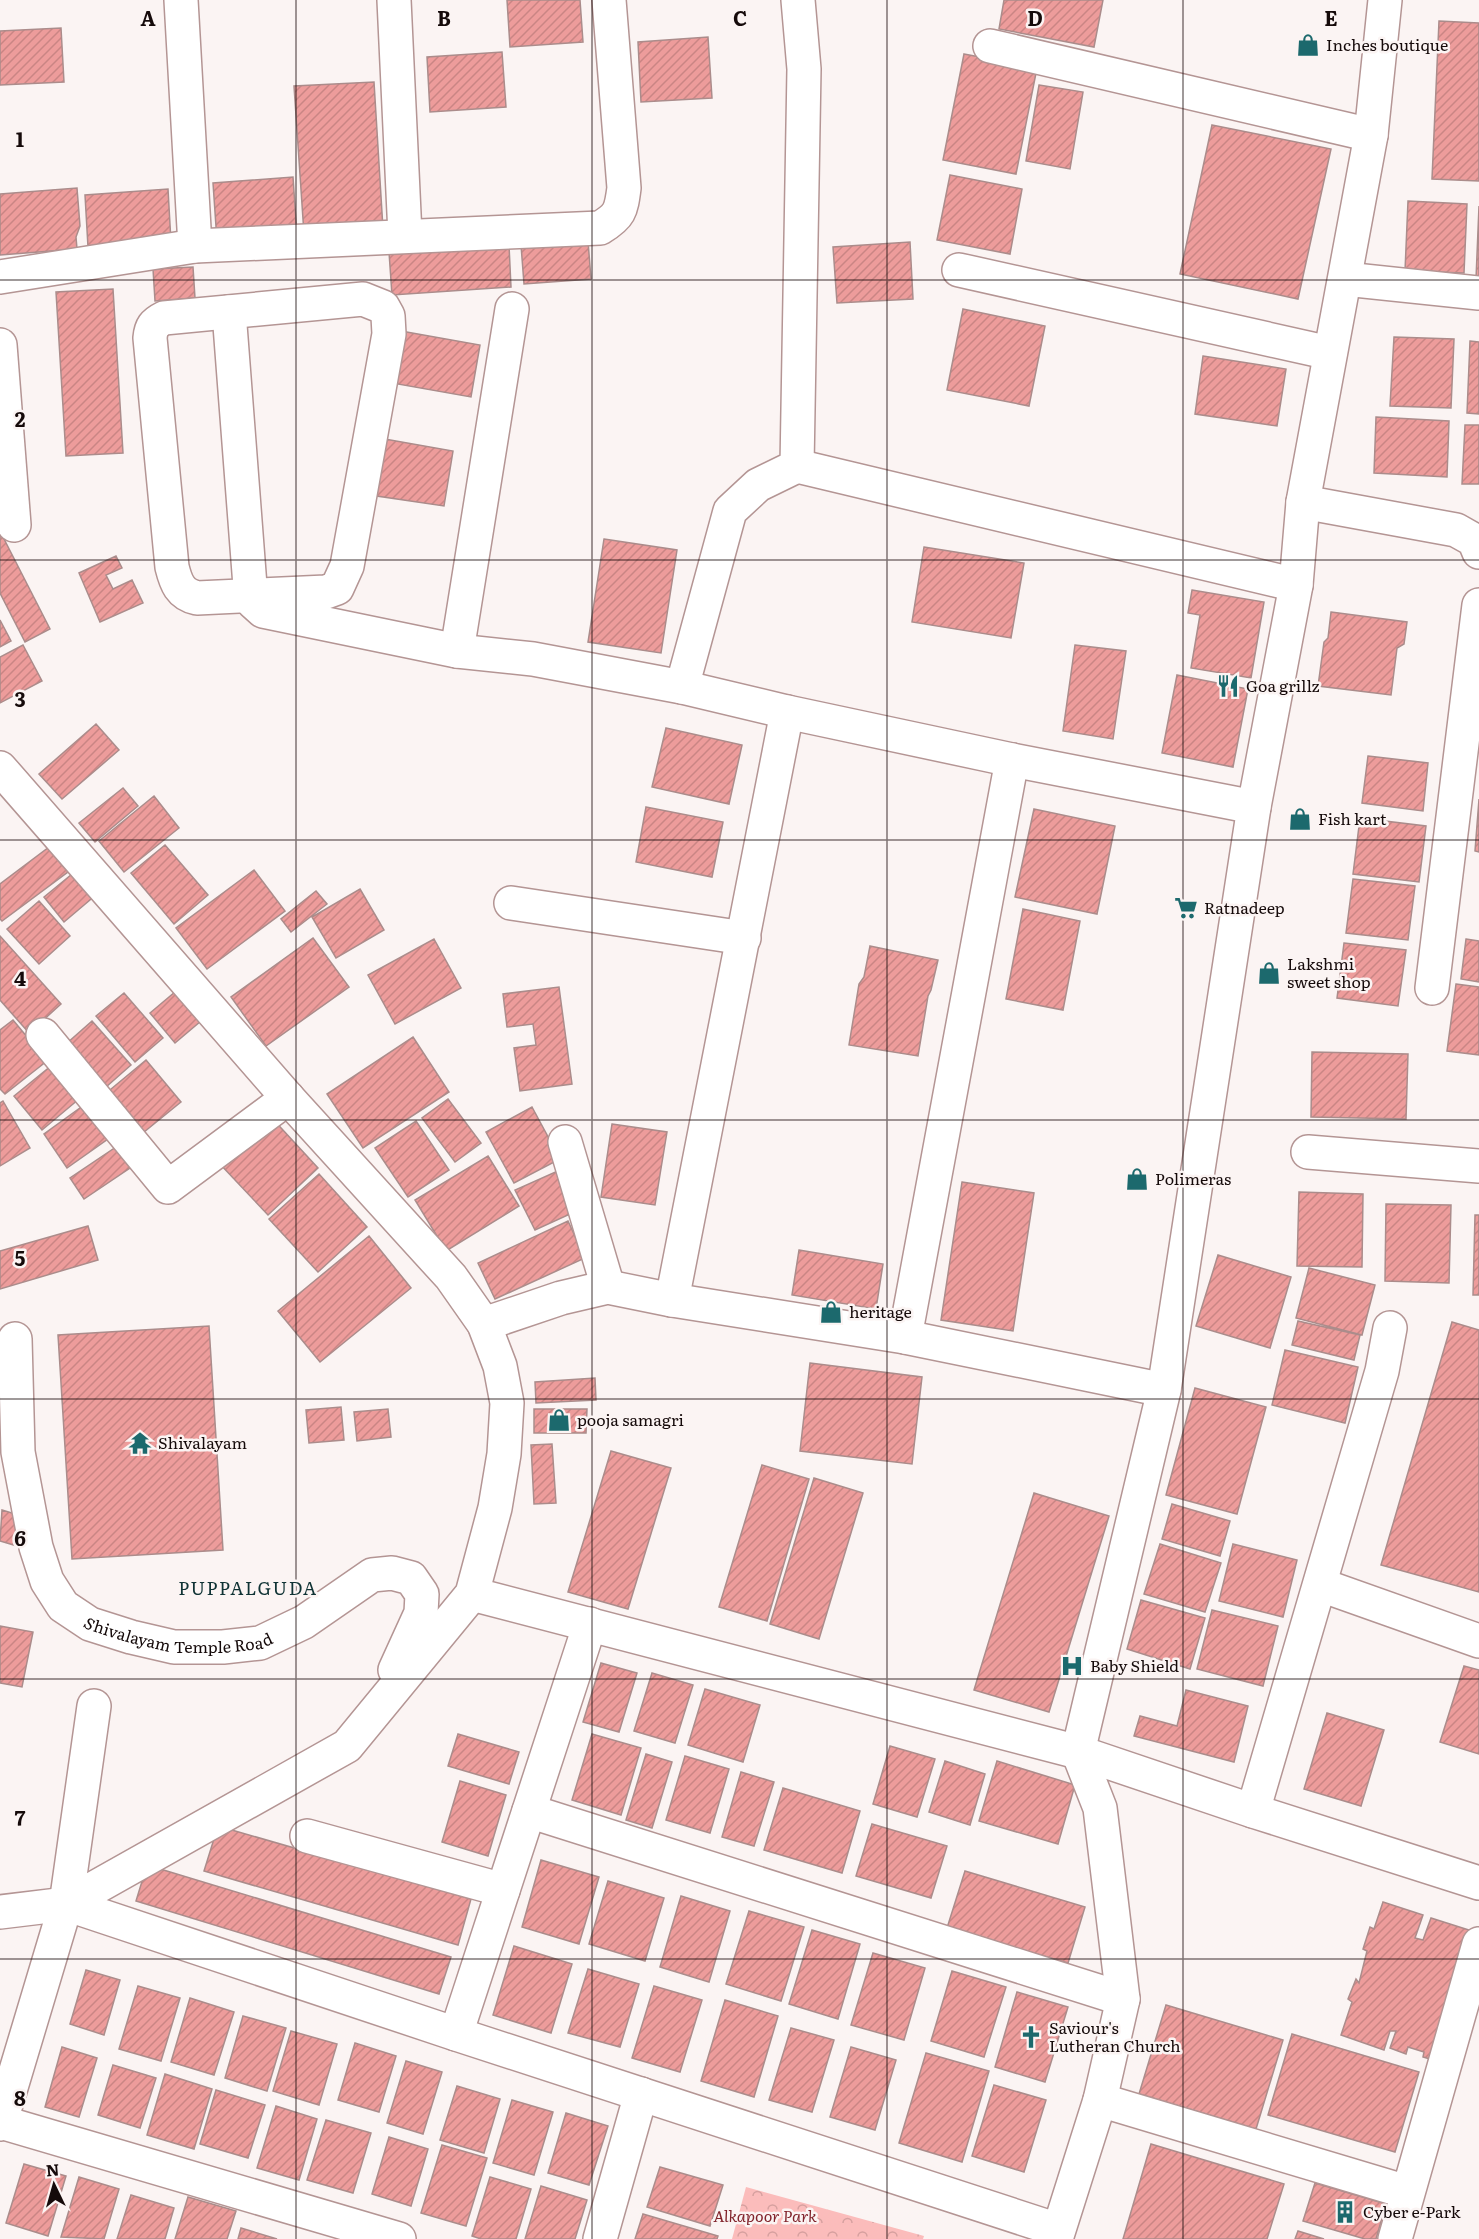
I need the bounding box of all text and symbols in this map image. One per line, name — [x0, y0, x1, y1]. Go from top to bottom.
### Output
text: A — [140, 2, 156, 32]
text: B — [437, 2, 451, 32]
text: C — [733, 2, 747, 32]
text: D — [1027, 2, 1043, 32]
text: E — [1324, 2, 1338, 32]
shop icon: Inches boutique — [1295, 32, 1321, 58]
place label: Inches boutique — [1326, 32, 1448, 56]
text: 1 — [16, 123, 24, 153]
text: 2 — [15, 403, 26, 433]
restaurant icon: Goa grillz — [1215, 673, 1241, 699]
place label: Goa grillz — [1246, 673, 1320, 697]
text: 3 — [14, 683, 26, 713]
shop icon: Fish kart — [1287, 806, 1313, 832]
place label: Fish kart — [1318, 806, 1387, 830]
supermarket icon: Ratnadeep — [1173, 895, 1199, 921]
place label: Ratnadeep — [1204, 895, 1285, 919]
place label: Lakshmi sweet shop — [1287, 951, 1371, 993]
shop icon: Lakshmi sweet shop — [1256, 960, 1282, 986]
text: 4 — [14, 962, 26, 992]
shop icon: Polimeras — [1124, 1166, 1150, 1192]
place label: Polimeras — [1155, 1166, 1231, 1190]
text: 5 — [15, 1242, 26, 1272]
shop icon: heritage — [818, 1299, 844, 1325]
place label: heritage — [849, 1299, 912, 1323]
shop icon: pooja samagri — [546, 1407, 572, 1433]
place label: pooja samagri — [577, 1407, 684, 1431]
temple icon: Shivalayam — [127, 1430, 153, 1456]
place label: Shivalayam — [158, 1430, 247, 1454]
text: 6 — [14, 1522, 26, 1552]
district label: PUPPALGUDA — [178, 1574, 318, 1601]
street label: Shivalayam Temple Road — [79, 1610, 277, 1658]
hospital icon: Baby Shield — [1059, 1653, 1085, 1679]
place label: Baby Shield — [1090, 1653, 1179, 1677]
text: 7 — [15, 1802, 26, 1832]
place label: Saviour's Lutheran Church — [1049, 2015, 1181, 2057]
church icon: Saviour's Lutheran Church — [1018, 2024, 1044, 2050]
text: 8 — [14, 2082, 26, 2112]
north arrow — [24, 2155, 84, 2215]
text: N — [45, 2157, 60, 2182]
building icon: Cyber e-Park — [1332, 2199, 1358, 2225]
place label: Cyber e-Park — [1363, 2199, 1461, 2223]
park label: Alkapoor Park — [713, 2203, 817, 2227]

